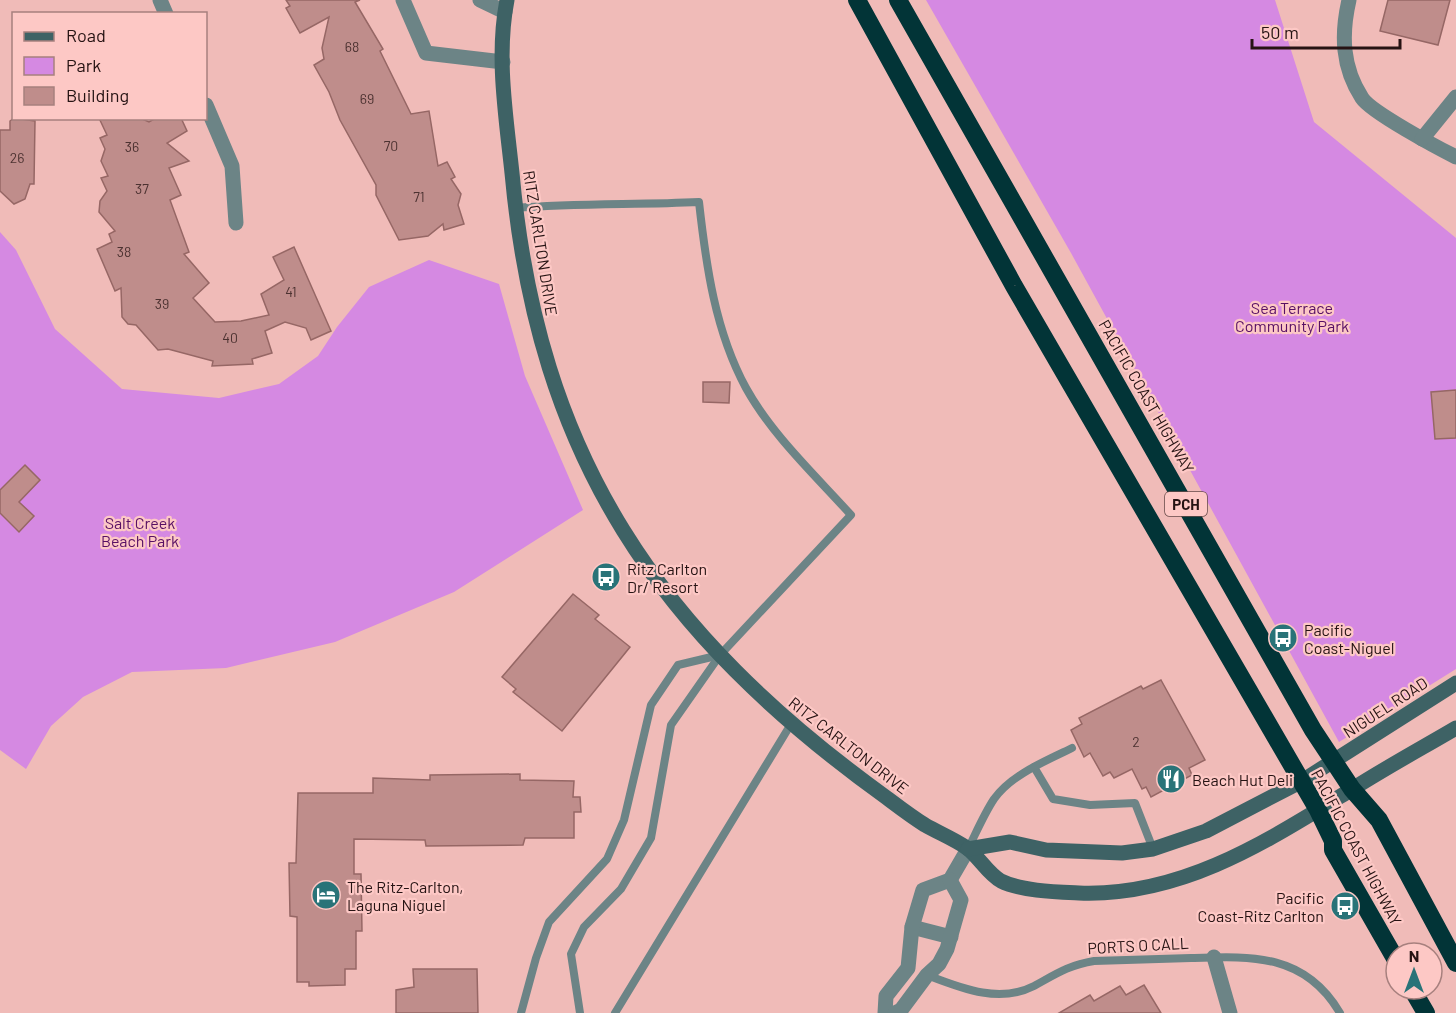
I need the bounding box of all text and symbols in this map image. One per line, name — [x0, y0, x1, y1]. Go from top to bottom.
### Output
legend — [12, 12, 207, 120]
scale bar — [1252, 12, 1400, 50]
text: 50 m — [1261, 21, 1299, 43]
text: Road — [66, 24, 106, 46]
house number: 68 — [345, 38, 359, 55]
text: Park — [66, 54, 101, 76]
text: Building — [66, 84, 129, 106]
house number: 69 — [360, 90, 374, 107]
house number: 70 — [384, 137, 398, 154]
house number: 36 — [125, 138, 139, 155]
house number: 26 — [10, 149, 24, 166]
street label: RITZ CARLTON DRIVE — [520, 169, 562, 317]
house number: 37 — [135, 180, 149, 197]
house number: 71 — [413, 188, 425, 205]
house number: 38 — [117, 243, 131, 260]
house number: 41 — [285, 283, 297, 300]
house number: 39 — [155, 295, 169, 312]
park label: Sea Terrace Community Park — [1235, 298, 1349, 335]
street label: PACIFIC COAST HIGHWAY — [1095, 316, 1199, 476]
house number: 40 — [222, 329, 238, 346]
road number: PCH — [1165, 492, 1207, 516]
park label: Salt Creek Beach Park — [101, 513, 179, 550]
place label: Ritz Carlton Dr/ Resort — [627, 559, 707, 596]
bus stop icon: Ritz Carlton Dr/ Resort — [590, 561, 622, 593]
place label: Pacific Coast-Niguel — [1304, 620, 1394, 657]
bus stop icon: Pacific Coast-Niguel — [1267, 622, 1299, 654]
street label: NIGUEL ROAD — [1339, 673, 1431, 741]
street label: RITZ CARLTON DRIVE — [785, 692, 913, 798]
house number: 2 — [1132, 733, 1140, 750]
restaurant icon: Beach Hut Deli — [1155, 763, 1187, 795]
street label: PACIFIC COAST HIGHWAY — [1308, 766, 1406, 928]
place label: Beach Hut Deli — [1192, 770, 1293, 789]
place label: The Ritz-Carlton, Laguna Niguel — [347, 877, 464, 914]
hotel icon: The Ritz-Carlton, Laguna Niguel — [310, 879, 342, 911]
place label: Pacific Coast-Ritz Carlton — [1198, 888, 1324, 925]
bus stop icon: Pacific Coast-Ritz Carlton — [1329, 890, 1361, 922]
street label: PORTS O CALL — [1087, 933, 1189, 957]
north arrow — [1384, 941, 1444, 1001]
text: N — [1409, 946, 1419, 965]

